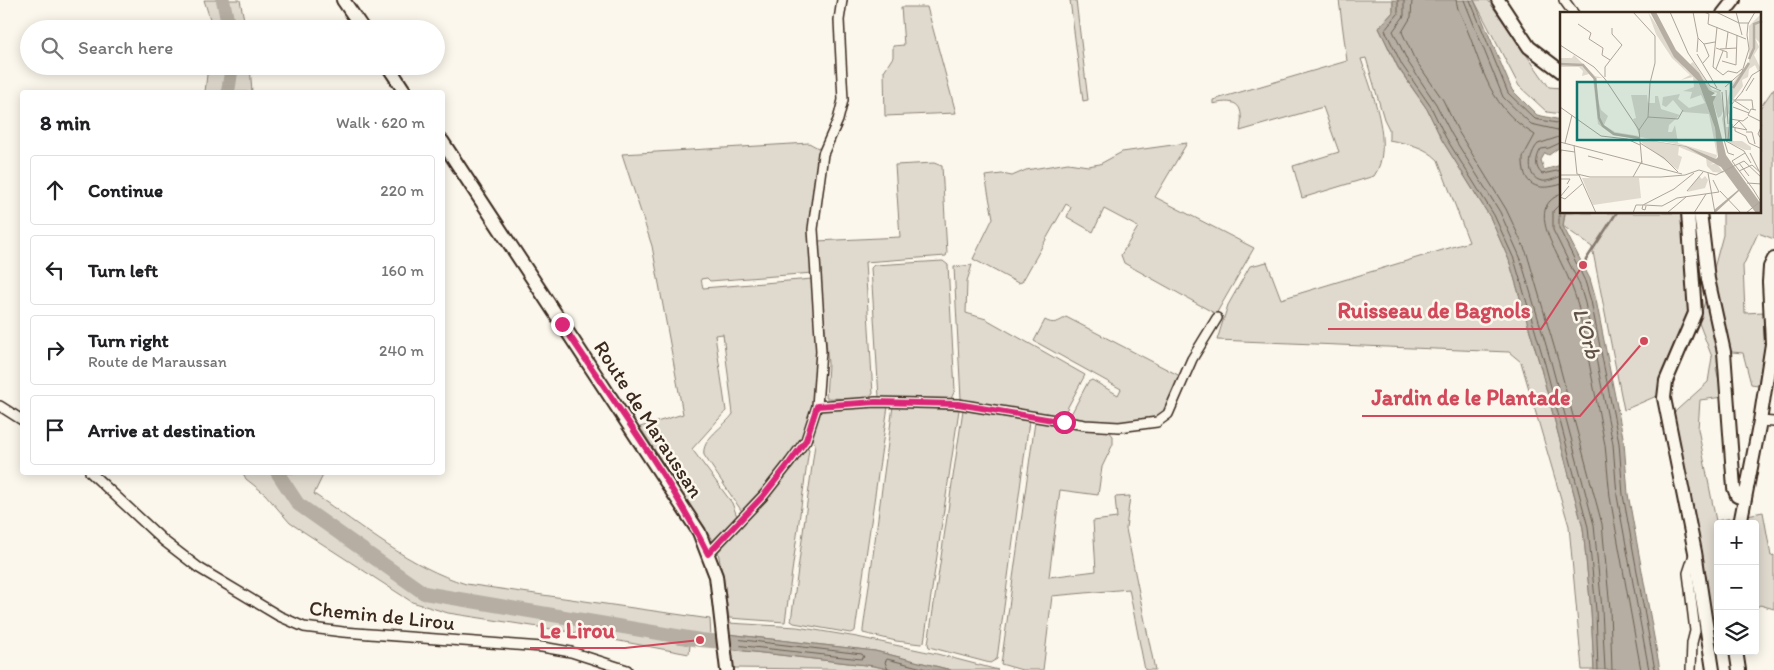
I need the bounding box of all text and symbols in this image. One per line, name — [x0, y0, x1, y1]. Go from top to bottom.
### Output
inset map — [1560, 12, 1762, 214]
search box — [20, 20, 445, 75]
icon: search — [38, 34, 66, 62]
text: Search here — [78, 36, 173, 59]
text: 8 min — [40, 110, 90, 135]
text: Walk · 620 m — [336, 113, 425, 132]
icon: ahead — [41, 176, 69, 204]
text: Continue — [88, 179, 163, 202]
text: 220 m — [380, 181, 424, 200]
icon: left — [41, 256, 69, 284]
text: Turn left — [88, 259, 158, 282]
text: 160 m — [381, 261, 424, 280]
callout: Ruisseau de Bagnols — [1328, 292, 1541, 329]
text: Ruisseau de Bagnols — [1337, 297, 1531, 324]
water label: L'Orb — [1567, 305, 1607, 362]
route end — [551, 313, 574, 336]
text: Turn right — [88, 329, 169, 352]
icon: right — [41, 336, 69, 364]
street label: Route de Maraussan — [589, 336, 709, 502]
text: 240 m — [379, 341, 424, 360]
text: Route de Maraussan — [88, 352, 227, 371]
callout: Jardin de le Plantade — [1362, 379, 1580, 416]
text: Jardin de le Plantade — [1371, 384, 1570, 411]
route start — [1053, 411, 1076, 434]
icon: arrive — [41, 416, 69, 444]
text: Arrive at destination — [88, 419, 255, 442]
map controls — [1714, 520, 1759, 655]
button: + — [1714, 520, 1759, 565]
button: − — [1714, 565, 1759, 610]
street label: Chemin de Lirou — [308, 595, 456, 635]
button: layers — [1714, 610, 1759, 655]
callout: Le Lirou — [530, 611, 625, 648]
text: Le Lirou — [539, 617, 616, 644]

